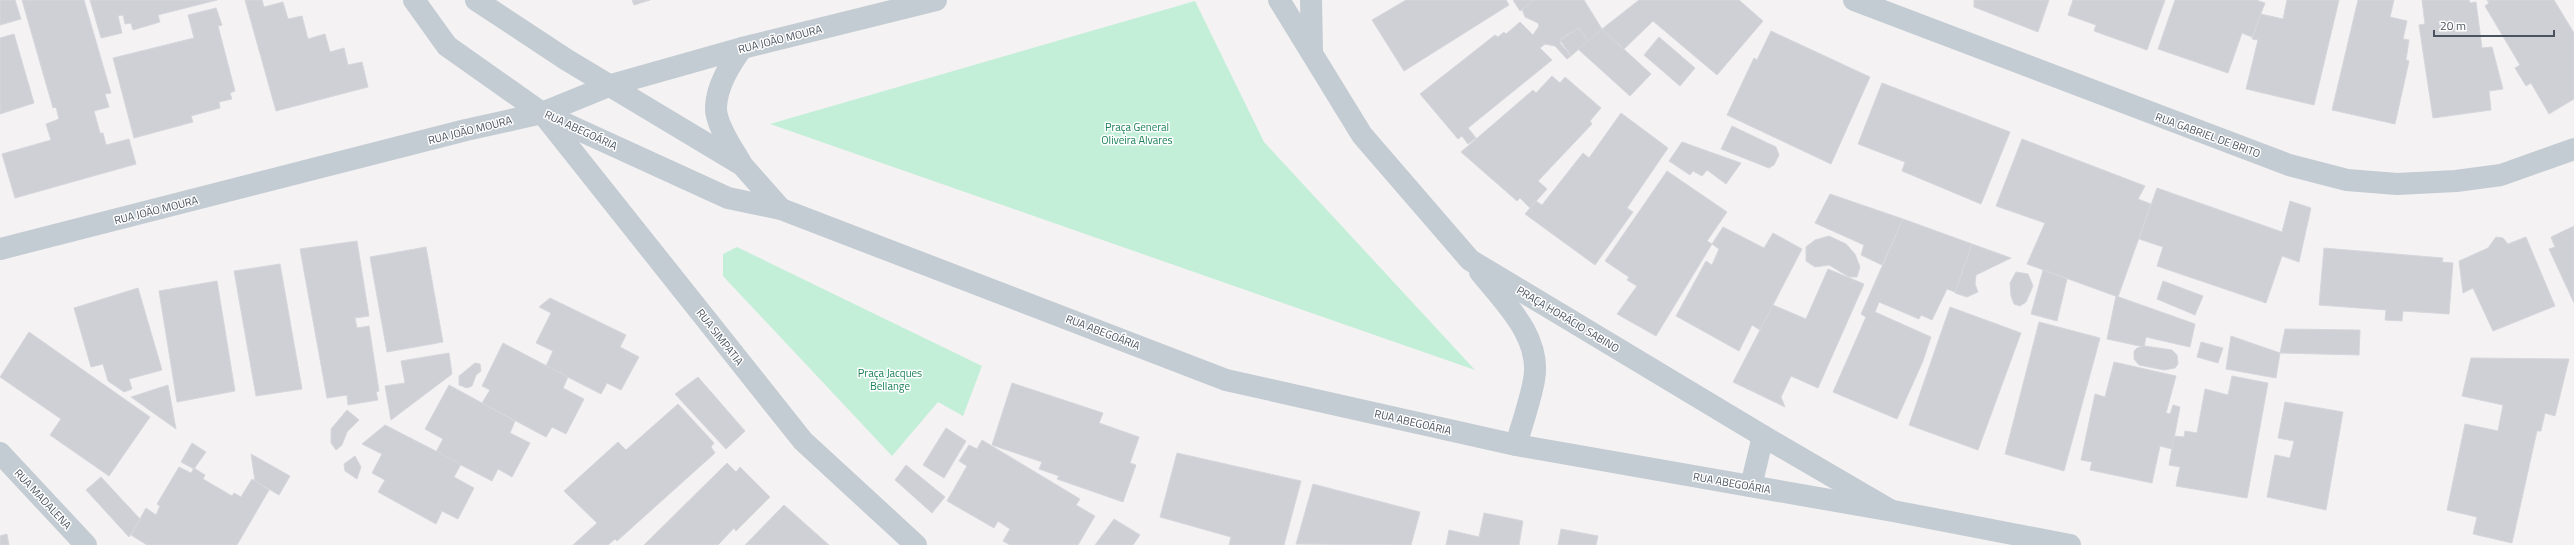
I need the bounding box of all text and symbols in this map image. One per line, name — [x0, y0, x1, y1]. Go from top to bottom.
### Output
scale bar — [2434, 12, 2554, 38]
text: 20 m — [2440, 16, 2466, 35]
street label: RUA JOÃO MOURA — [736, 21, 824, 57]
street label: RUA ABEGOÁRIA — [542, 106, 620, 154]
street label: RUA GABRIEL DE BRITO — [2153, 109, 2263, 161]
street label: RUA JOÃO MOURA — [426, 112, 514, 148]
park label: Praça General Oliveira Alvares — [1101, 119, 1173, 148]
street label: RUA JOÃO MOURA — [112, 192, 200, 228]
street label: PRAÇA HORÁCIO SABINO — [1514, 282, 1622, 356]
street label: RUA SIMPATIA — [693, 305, 747, 369]
street label: RUA ABEGOÁRIA — [1063, 310, 1143, 354]
park label: Praça Jacques Bellange — [858, 365, 922, 394]
street label: RUA ABEGOÁRIA — [1373, 405, 1454, 439]
street label: RUA MADALENA — [11, 465, 76, 533]
street label: RUA ABEGOÁRIA — [1692, 468, 1773, 498]

